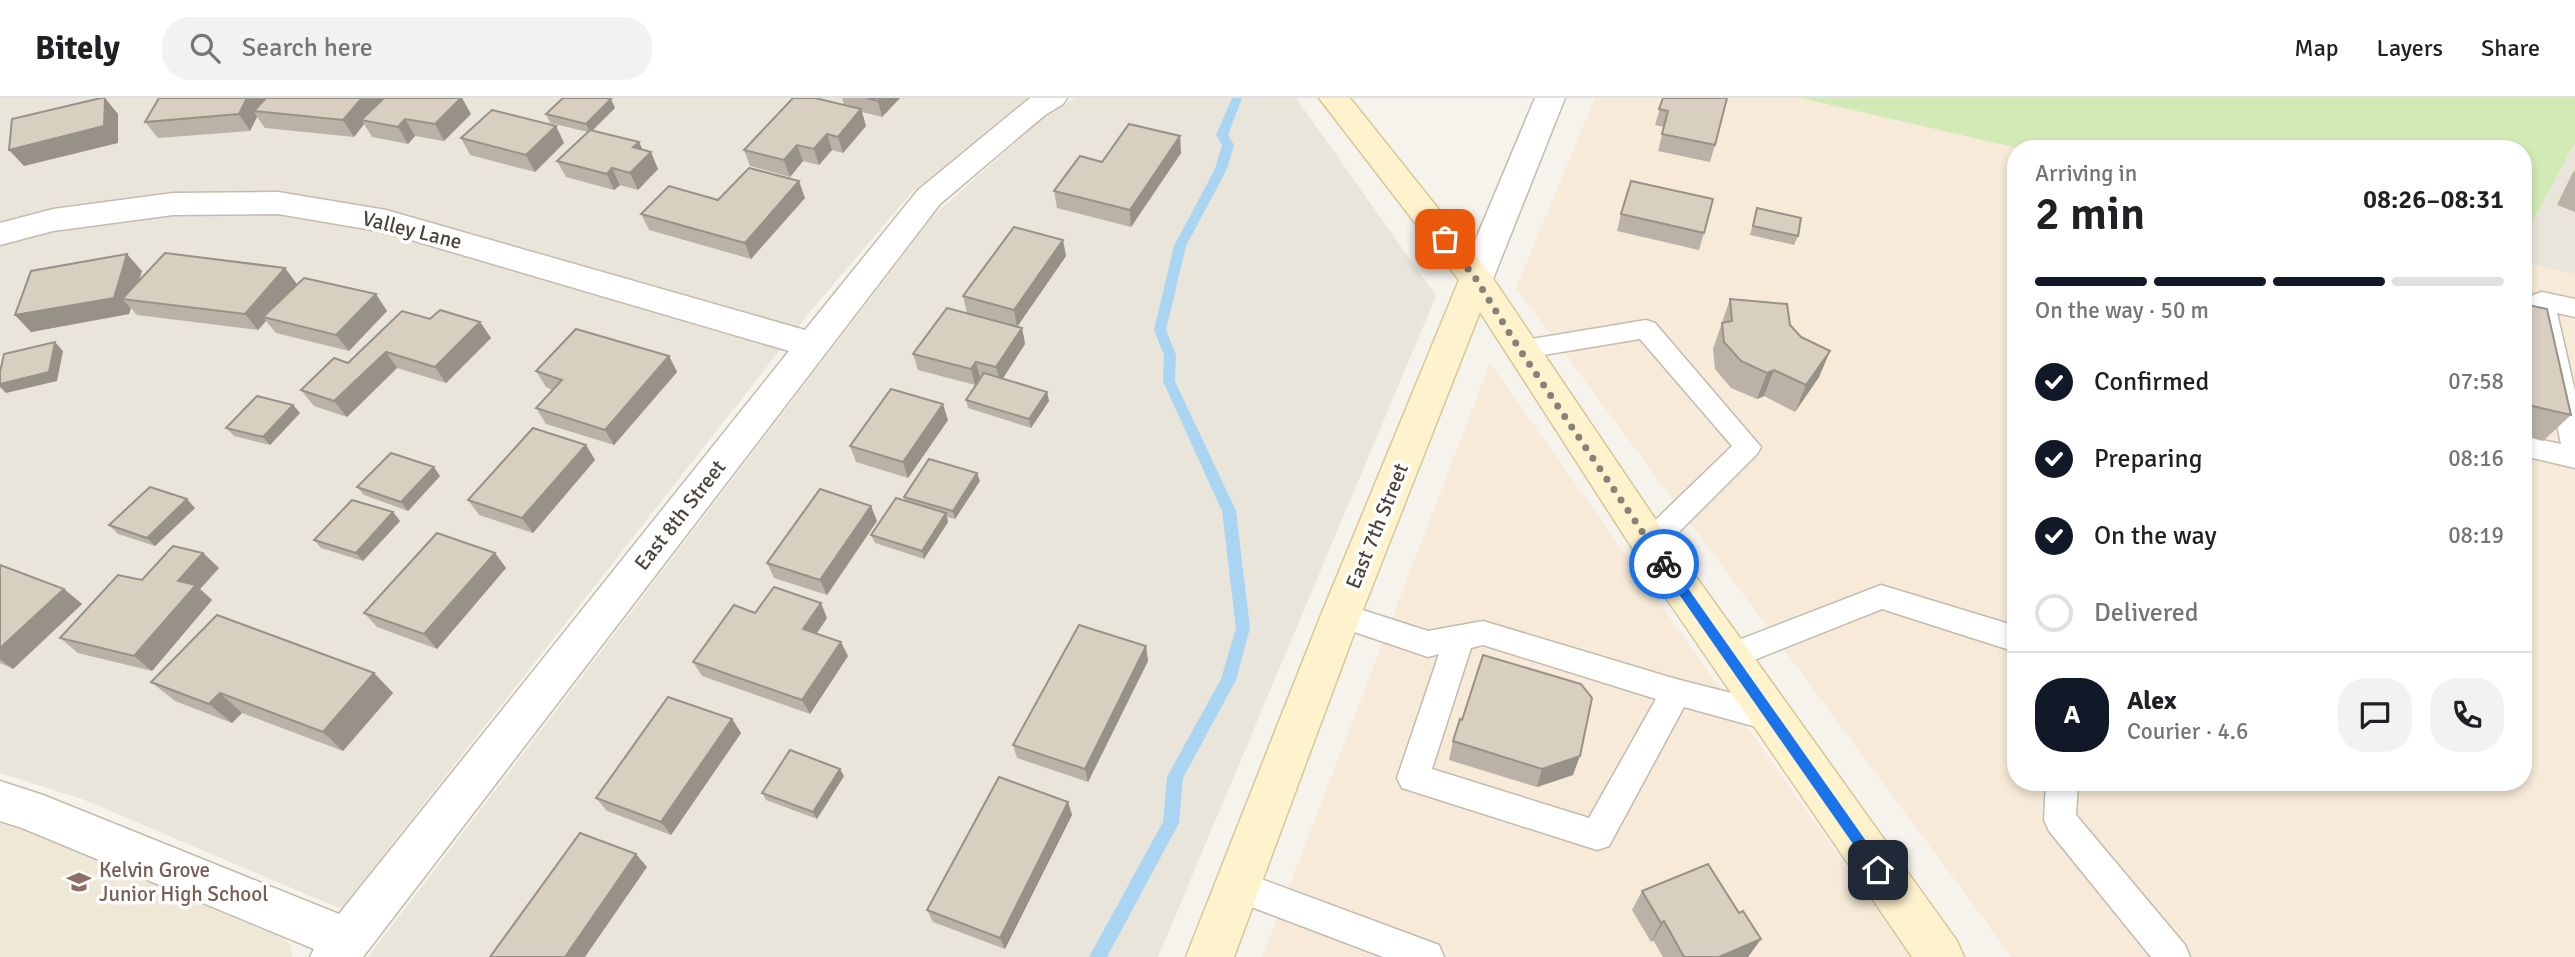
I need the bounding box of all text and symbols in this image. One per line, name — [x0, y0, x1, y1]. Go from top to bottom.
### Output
search box — [162, 17, 652, 80]
text: Bitely — [35, 28, 120, 69]
icon: search — [186, 29, 224, 67]
text: Search here — [242, 32, 373, 64]
text: Map — [2294, 33, 2339, 63]
text: Layers — [2377, 33, 2443, 63]
text: Share — [2481, 33, 2540, 63]
text: Arriving in — [2035, 159, 2137, 188]
text: 08:26–08:31 — [2363, 184, 2504, 216]
text: 2 min — [2035, 186, 2145, 242]
street label: Valley Lane — [359, 205, 465, 255]
pin — [1415, 209, 1475, 269]
icon: bag — [1426, 220, 1464, 258]
text: On the way · 50 m — [2035, 296, 2209, 325]
icon: check — [2035, 363, 2073, 401]
text: Confirmed — [2094, 366, 2209, 398]
text: 07:58 — [2448, 367, 2504, 396]
icon: check — [2035, 440, 2073, 478]
text: Preparing — [2094, 443, 2202, 475]
text: 08:16 — [2448, 444, 2504, 473]
street label: East 8th Street — [629, 455, 731, 575]
street label: East 7th Street — [1340, 459, 1414, 593]
icon: check — [2035, 517, 2073, 555]
text: On the way — [2094, 520, 2217, 552]
text: 08:19 — [2448, 521, 2504, 550]
courier — [1629, 529, 1699, 599]
icon: bike — [1645, 545, 1683, 583]
text: Delivered — [2094, 597, 2199, 629]
button: chat — [2338, 678, 2412, 752]
button: phone — [2430, 678, 2504, 752]
text: Alex — [2127, 685, 2177, 717]
text: A — [2064, 699, 2080, 731]
text: Courier · 4.6 — [2127, 717, 2248, 746]
pin — [1848, 840, 1908, 900]
icon: home — [1859, 851, 1897, 889]
place label: Kelvin Grove Junior High School — [99, 857, 268, 907]
school or university icon: Kelvin Grove Junior High School — [65, 868, 93, 896]

